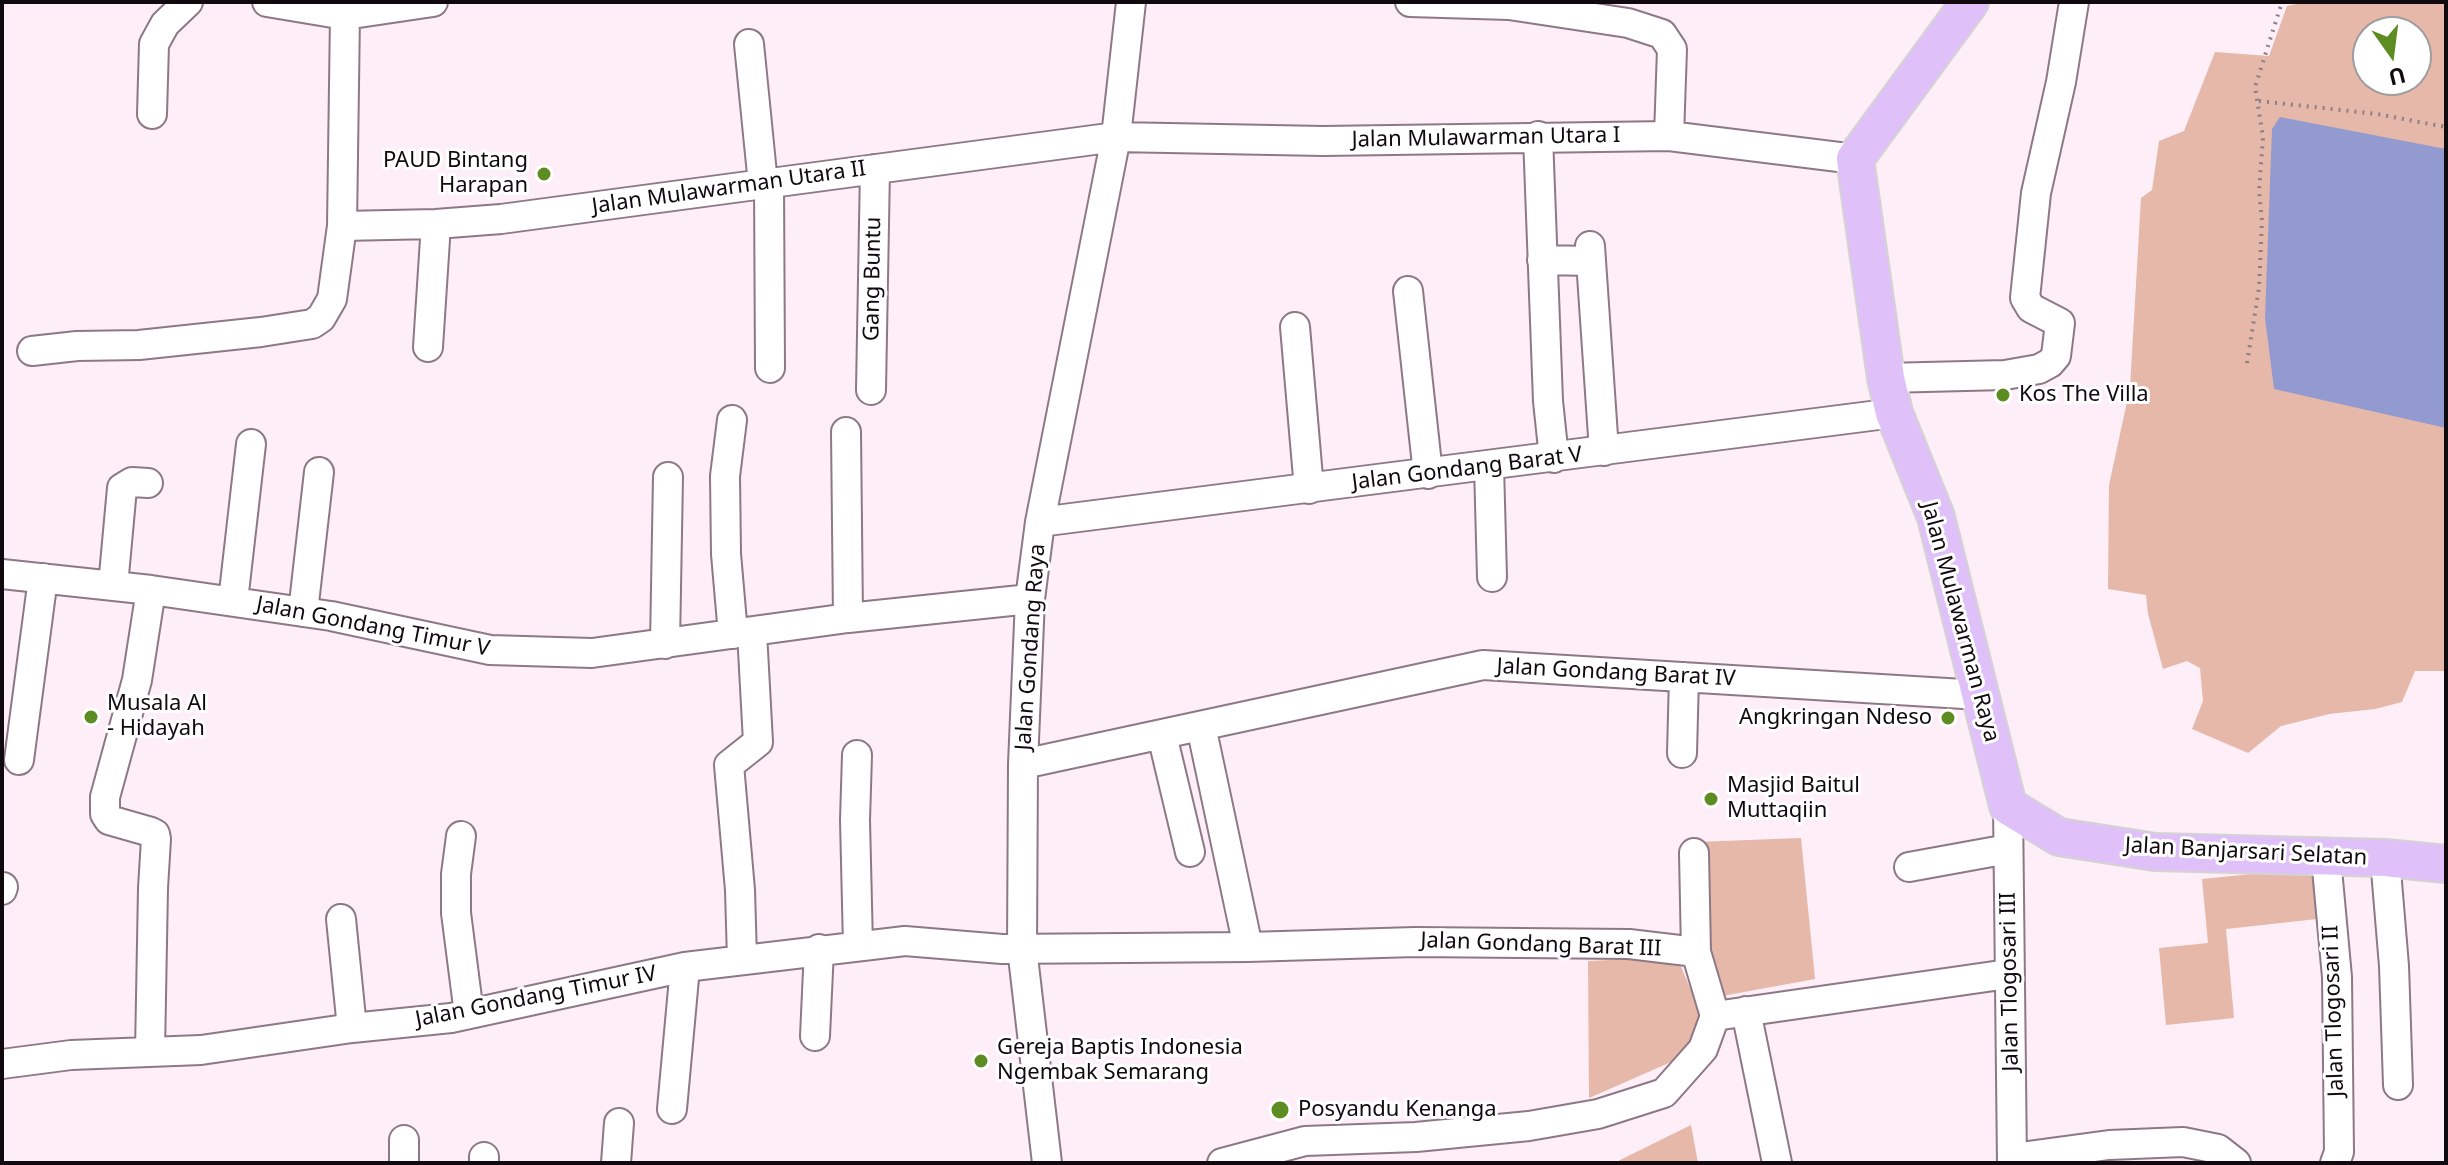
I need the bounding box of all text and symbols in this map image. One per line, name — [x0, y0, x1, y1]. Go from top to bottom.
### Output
north arrow — [2352, 16, 2432, 96]
text: U — [2386, 61, 2409, 94]
street label: Jalan Mulawarman Utara I — [1351, 122, 1621, 154]
place label: PAUD Bintang Harapan — [383, 148, 528, 200]
street label: Jalan Mulawarman Utara II — [590, 156, 868, 220]
marker: PAUD Bintang Harapan — [535, 165, 553, 183]
street label: Gang Buntu — [859, 217, 887, 341]
place label: Kos The Villa — [2019, 382, 2149, 408]
marker: Kos The Villa — [1994, 386, 2012, 404]
street label: Jalan Gondang Barat V — [1350, 442, 1584, 496]
street label: Jalan Mulawarman Raya — [1915, 499, 2005, 745]
street label: Jalan Gondang Raya — [1011, 543, 1051, 751]
street label: Jalan Gondang Timur V — [254, 591, 492, 663]
street label: Jalan Gondang Barat IV — [1496, 654, 1736, 692]
place label: Musala Al - Hidayah — [107, 691, 207, 742]
place label: Angkringan Ndeso — [1739, 705, 1932, 731]
marker: Musala Al - Hidayah — [82, 708, 100, 726]
marker: Angkringan Ndeso — [1939, 709, 1957, 727]
place label: Masjid Baitul Muttaqiin — [1727, 773, 1860, 824]
marker: Masjid Baitul Muttaqiin — [1702, 790, 1720, 808]
street label: Jalan Banjarsari Selatan — [2124, 832, 2368, 872]
street label: Jalan Tlogosari III — [1995, 892, 2025, 1072]
street label: Jalan Tlogosari II — [2318, 925, 2350, 1097]
street label: Jalan Gondang Barat III — [1420, 928, 1662, 962]
street label: Jalan Gondang Timur IV — [413, 961, 659, 1033]
place label: Gereja Baptis Indonesia Ngembak Semarang — [997, 1035, 1243, 1086]
marker: Gereja Baptis Indonesia Ngembak Semarang — [972, 1052, 990, 1070]
place label: Posyandu Kenanga — [1298, 1097, 1497, 1123]
marker: Posyandu Kenanga — [1269, 1099, 1291, 1121]

